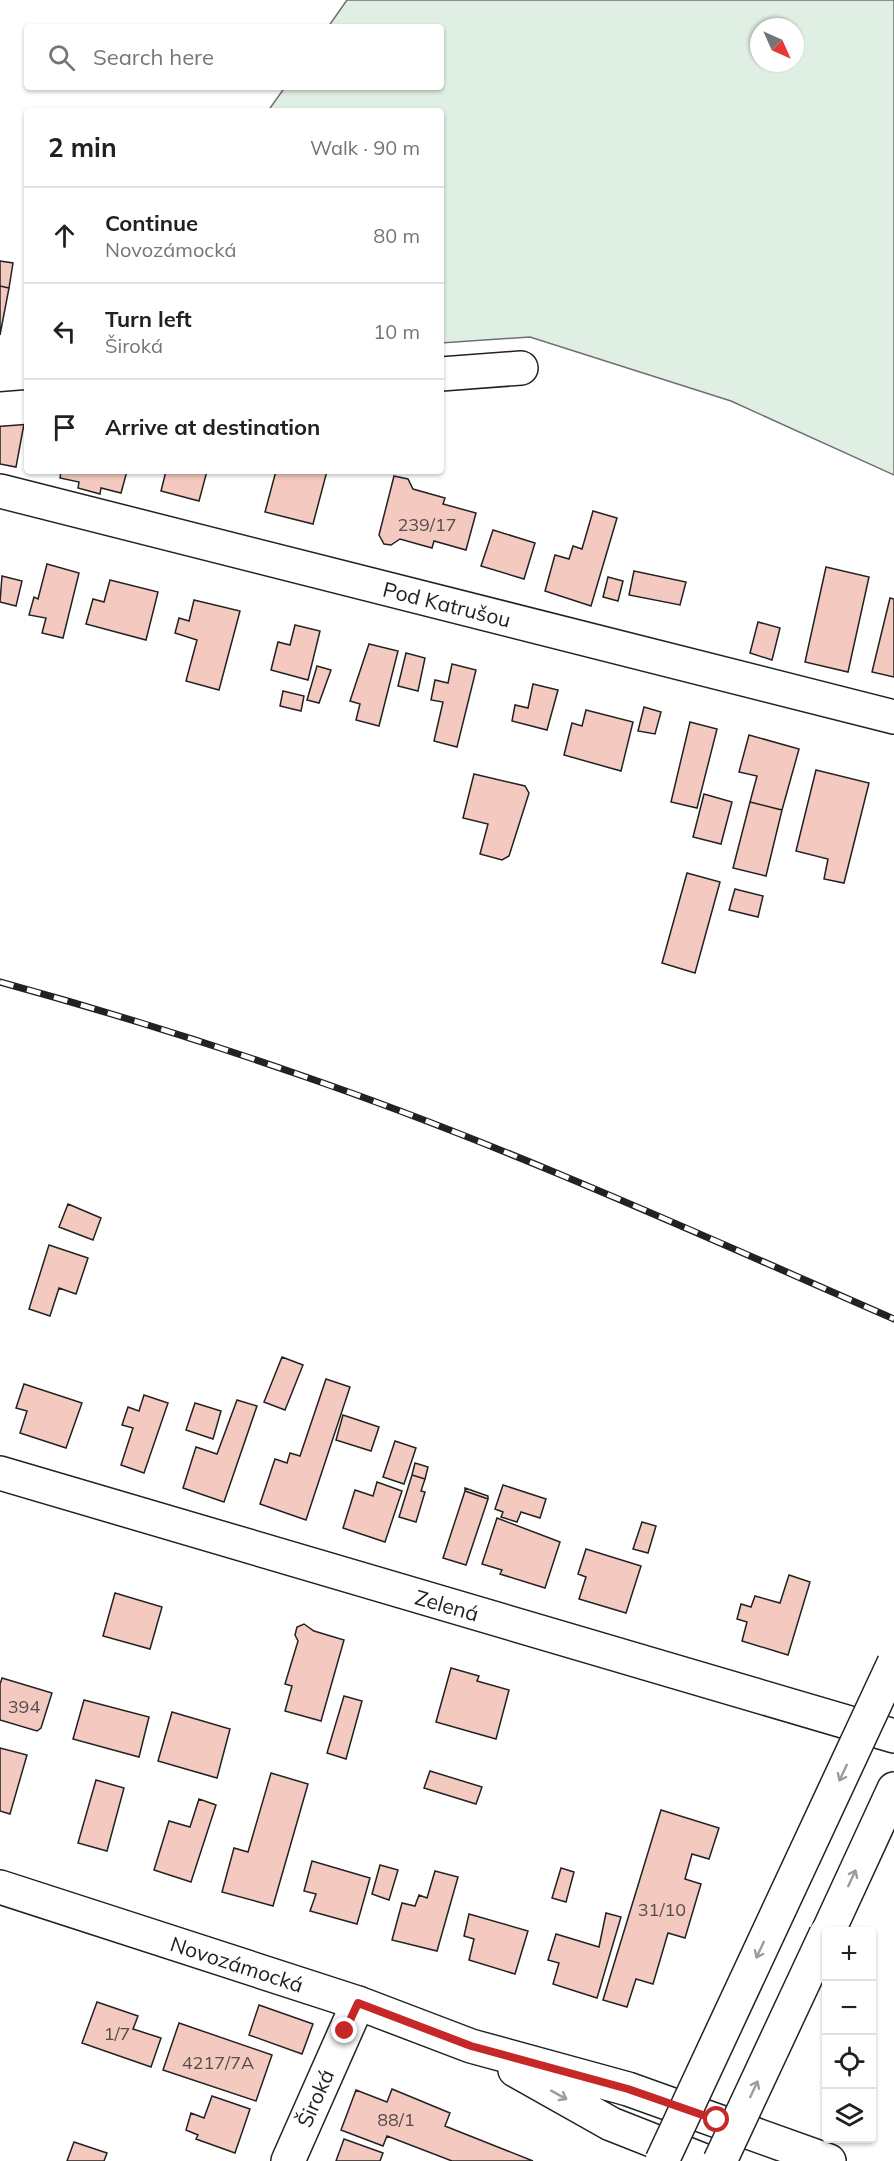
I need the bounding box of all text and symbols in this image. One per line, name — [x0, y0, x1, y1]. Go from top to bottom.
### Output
north arrow — [750, 18, 804, 72]
search box — [24, 24, 444, 90]
icon: search — [45, 41, 78, 74]
text: Search here — [93, 43, 214, 71]
text: 2 min — [48, 131, 117, 164]
text: Walk · 90 m — [310, 135, 420, 160]
text: Continue — [105, 209, 198, 237]
icon: ahead — [48, 219, 81, 252]
text: 80 m — [373, 223, 420, 248]
text: Novozámocká — [105, 237, 237, 262]
text: Turn left — [105, 305, 192, 333]
icon: left — [48, 315, 81, 348]
text: 10 m — [373, 319, 420, 344]
text: Široká — [105, 333, 163, 358]
icon: arrive — [48, 411, 81, 444]
text: Arrive at destination — [105, 413, 320, 441]
house number: 239/17 — [397, 513, 457, 536]
street label: Pod Katrušou — [380, 576, 514, 632]
street label: Zelená — [412, 1584, 482, 1626]
house number: 394 — [8, 1695, 40, 1718]
one-way arrow — [836, 1763, 848, 1781]
one-way arrow — [847, 1870, 859, 1888]
house number: 31/10 — [638, 1898, 686, 1921]
map controls — [822, 1927, 876, 2143]
button: + — [822, 1927, 876, 1981]
street label: Novozámocká — [167, 1930, 307, 1998]
one-way arrow — [754, 1940, 766, 1958]
button: − — [822, 1981, 876, 2035]
route end — [331, 2017, 357, 2043]
house number: 1/7 — [104, 2022, 130, 2045]
button: locate — [822, 2035, 876, 2089]
house number: 4217/7A — [182, 2051, 254, 2074]
street label: Široká — [291, 2065, 339, 2131]
one-way arrow — [749, 2080, 760, 2098]
one-way arrow — [550, 2089, 567, 2101]
button: layers — [822, 2089, 876, 2143]
route start — [703, 2106, 729, 2132]
house number: 88/1 — [377, 2108, 415, 2131]

